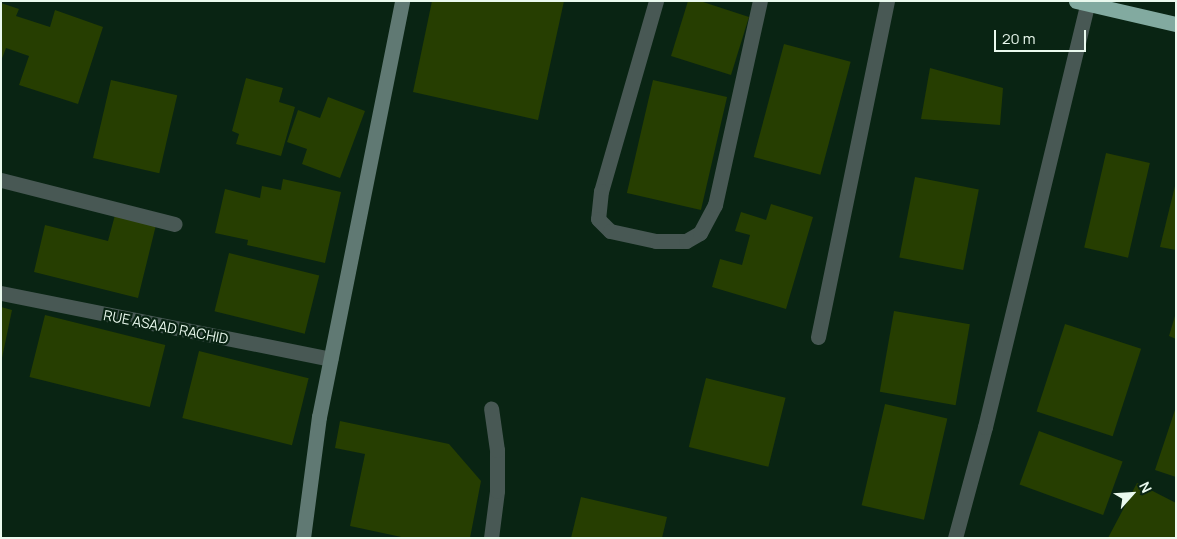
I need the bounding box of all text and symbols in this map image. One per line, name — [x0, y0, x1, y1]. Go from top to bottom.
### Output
scale bar — [997, 20, 1090, 52]
text: 20 m — [1002, 28, 1035, 49]
street label: RUE ASAAD RACHID — [102, 307, 230, 347]
north arrow — [1107, 469, 1157, 519]
text: N — [1135, 479, 1157, 496]

